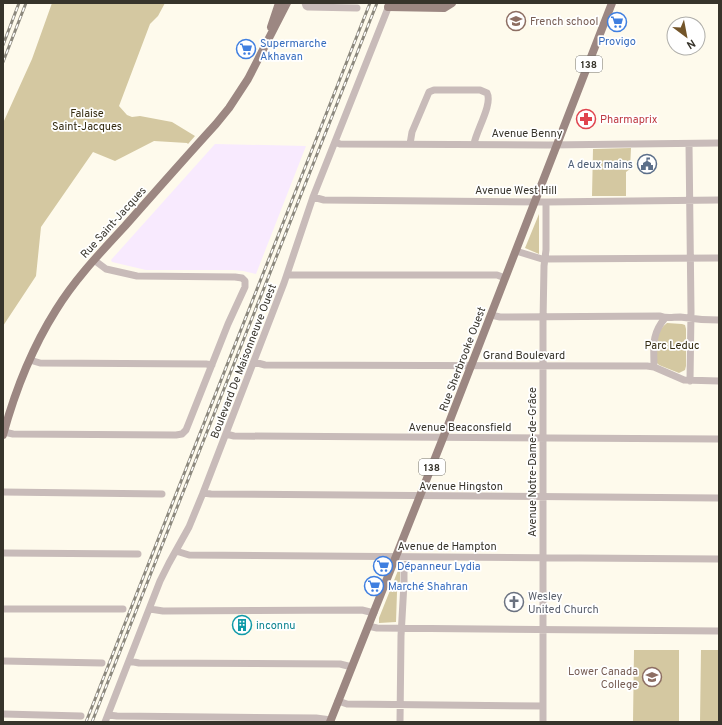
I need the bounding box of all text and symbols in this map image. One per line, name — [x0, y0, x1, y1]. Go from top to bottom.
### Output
school or university icon: French school — [505, 10, 527, 32]
supermarket icon: Provigo — [606, 11, 628, 33]
place label: French school — [530, 15, 598, 29]
north arrow — [666, 16, 706, 56]
place label: Provigo — [598, 35, 636, 49]
text: N — [684, 36, 698, 52]
place label: Supermarche Akhavan — [260, 37, 327, 64]
supermarket icon: Supermarche Akhavan — [235, 38, 257, 60]
road number: 138 — [576, 56, 602, 72]
park label: Falaise Saint-Jacques — [52, 107, 122, 134]
pharmacy icon: Pharmaprix — [575, 108, 597, 130]
place label: Pharmaprix — [600, 113, 658, 127]
street label: Avenue Benny — [491, 127, 563, 141]
public building icon: A deux mains — [636, 153, 658, 175]
place label: A deux mains — [567, 158, 633, 172]
street label: Rue Saint-Jacques — [78, 184, 150, 261]
street label: Avenue West Hill — [475, 184, 557, 198]
street label: Boulevard De Maisonneuve Ouest — [208, 282, 280, 441]
street label: Rue Sherbrooke Ouest — [437, 305, 489, 414]
park label: Parc Leduc — [645, 339, 699, 353]
street label: Grand Boulevard — [483, 349, 565, 363]
street label: Avenue Notre-Dame-de-Grâce — [526, 387, 540, 537]
street label: Avenue Beaconsfield — [409, 421, 511, 435]
road number: 138 — [419, 459, 445, 475]
street label: Avenue Hingston — [419, 480, 503, 494]
street label: Avenue de Hampton — [397, 540, 497, 554]
supermarket icon: Dépanneur Lydia — [372, 555, 394, 577]
place label: Dépanneur Lydia — [397, 560, 481, 574]
supermarket icon: Marché Shahran — [363, 575, 385, 597]
place label: Marché Shahran — [388, 580, 468, 594]
place label: Wesley United Church — [528, 590, 599, 617]
church icon: Wesley United Church — [503, 591, 525, 613]
building icon: inconnu — [231, 614, 253, 636]
place label: inconnu — [256, 619, 296, 633]
place label: Lower Canada College — [568, 665, 638, 692]
school or university icon: Lower Canada College — [641, 666, 663, 688]

